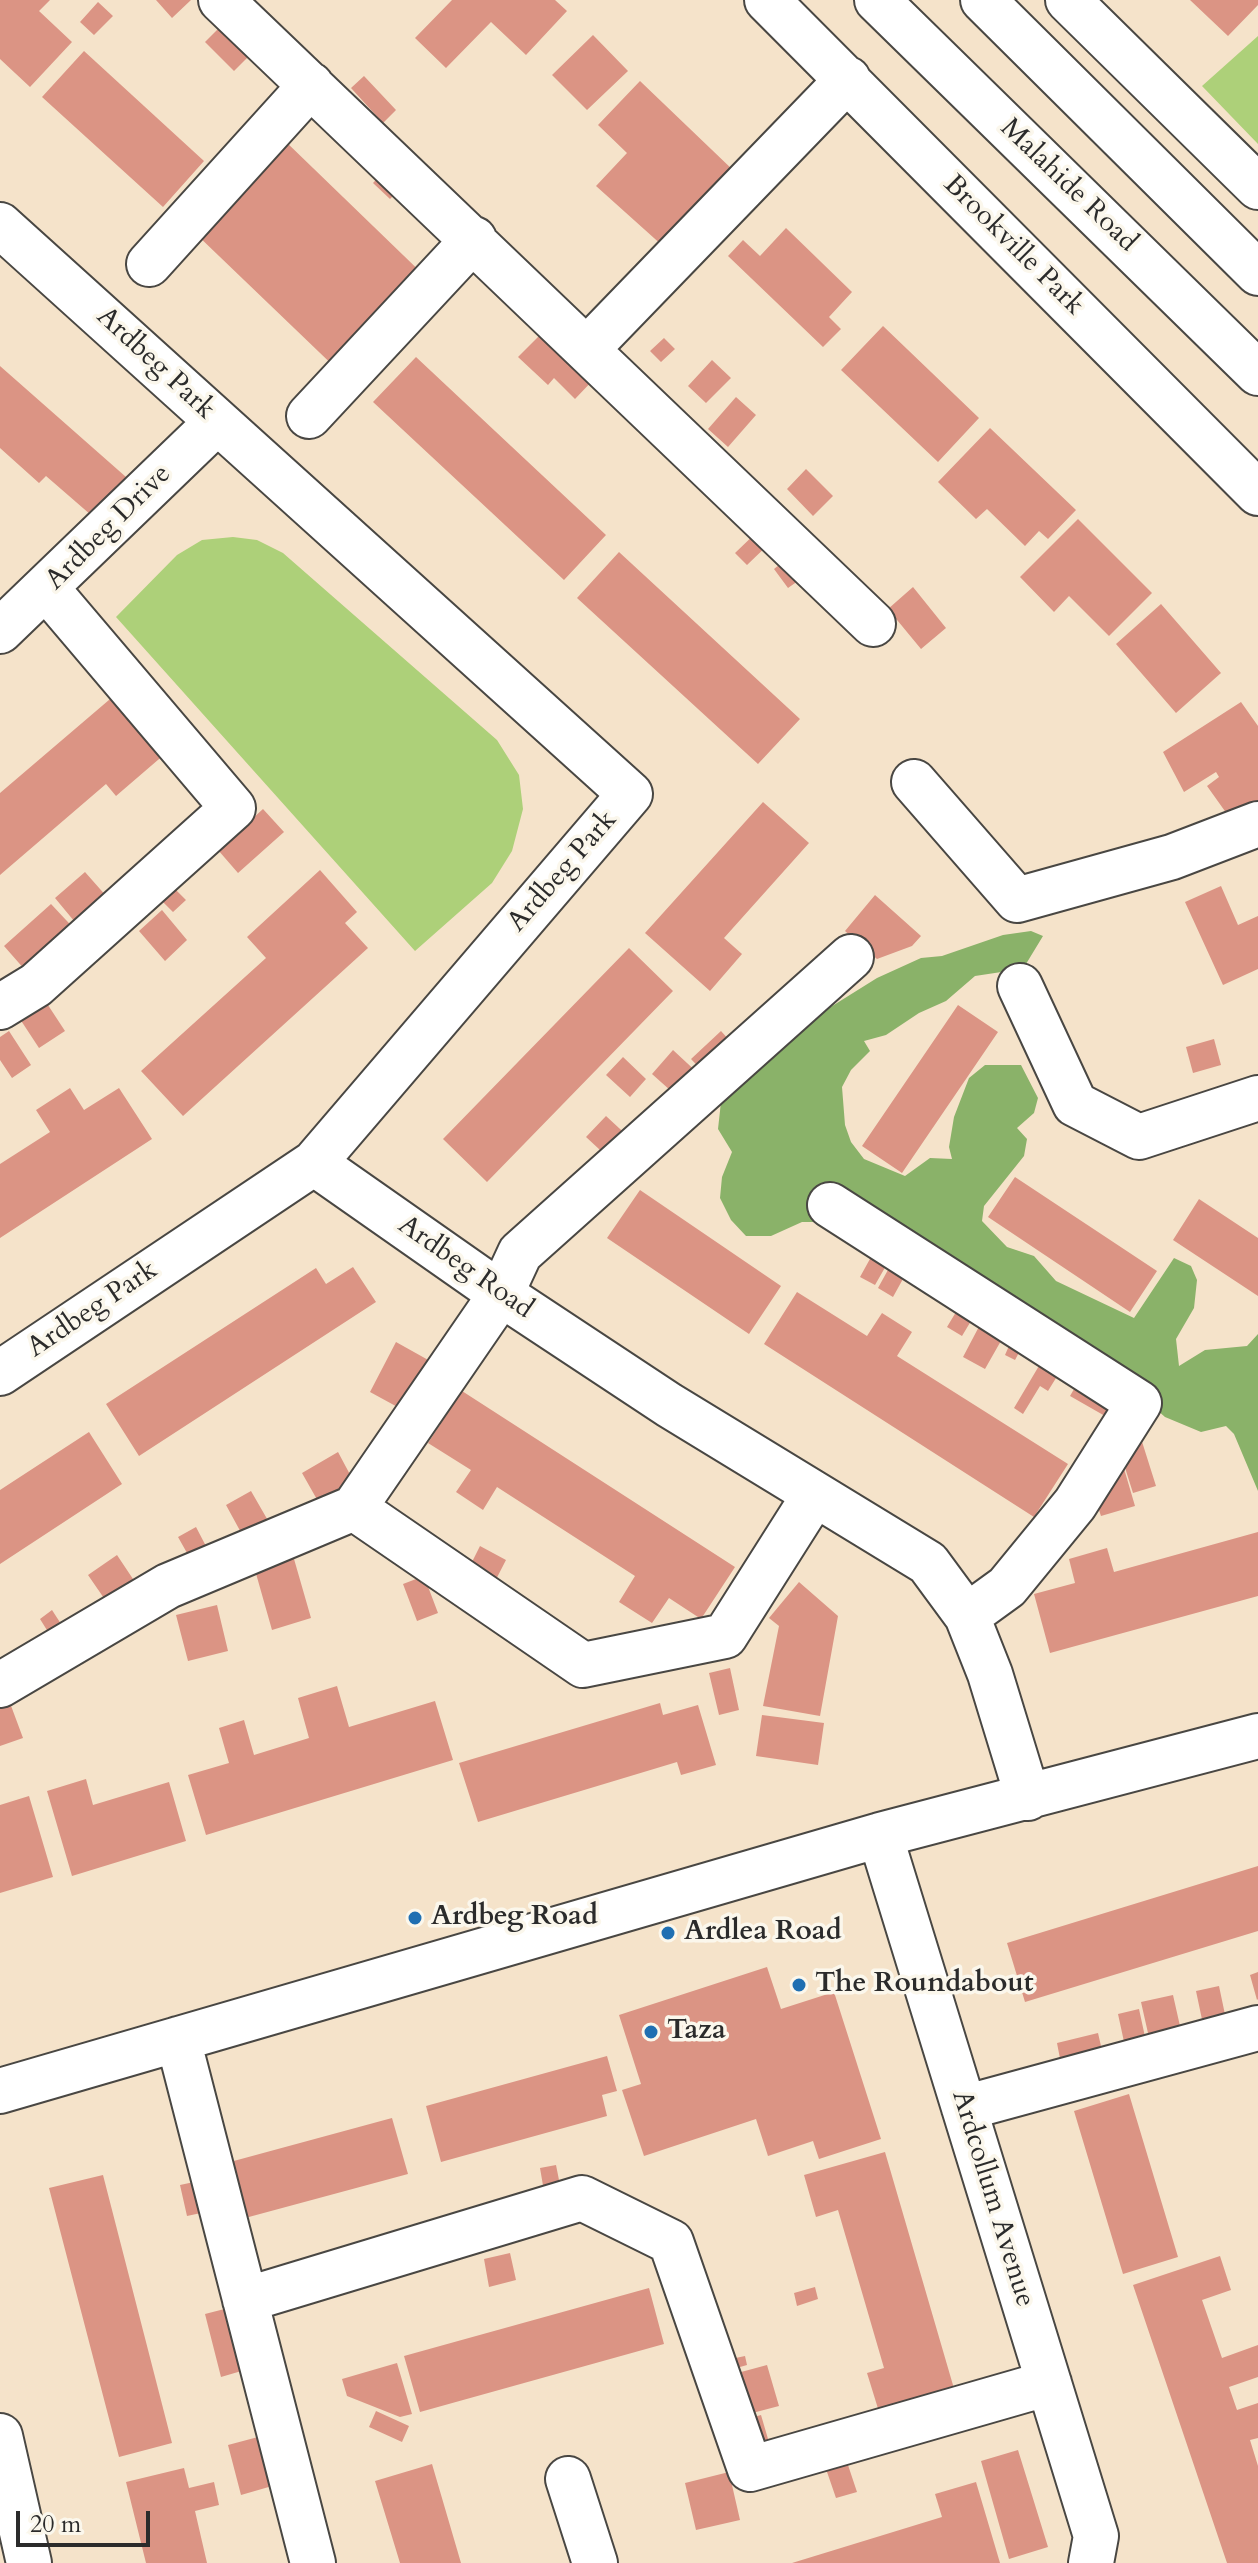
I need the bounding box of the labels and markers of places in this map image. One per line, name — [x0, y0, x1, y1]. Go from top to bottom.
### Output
place label: Ardbeg Road — [431, 1901, 598, 1935]
marker: Ardbeg Road — [406, 1909, 424, 1927]
place label: Ardlea Road — [684, 1916, 842, 1950]
marker: Ardlea Road — [659, 1924, 677, 1942]
place label: The Roundabout — [815, 1968, 1034, 2002]
marker: The Roundabout — [790, 1976, 808, 1994]
place label: Taza — [667, 2015, 726, 2049]
marker: Taza — [642, 2023, 660, 2041]

